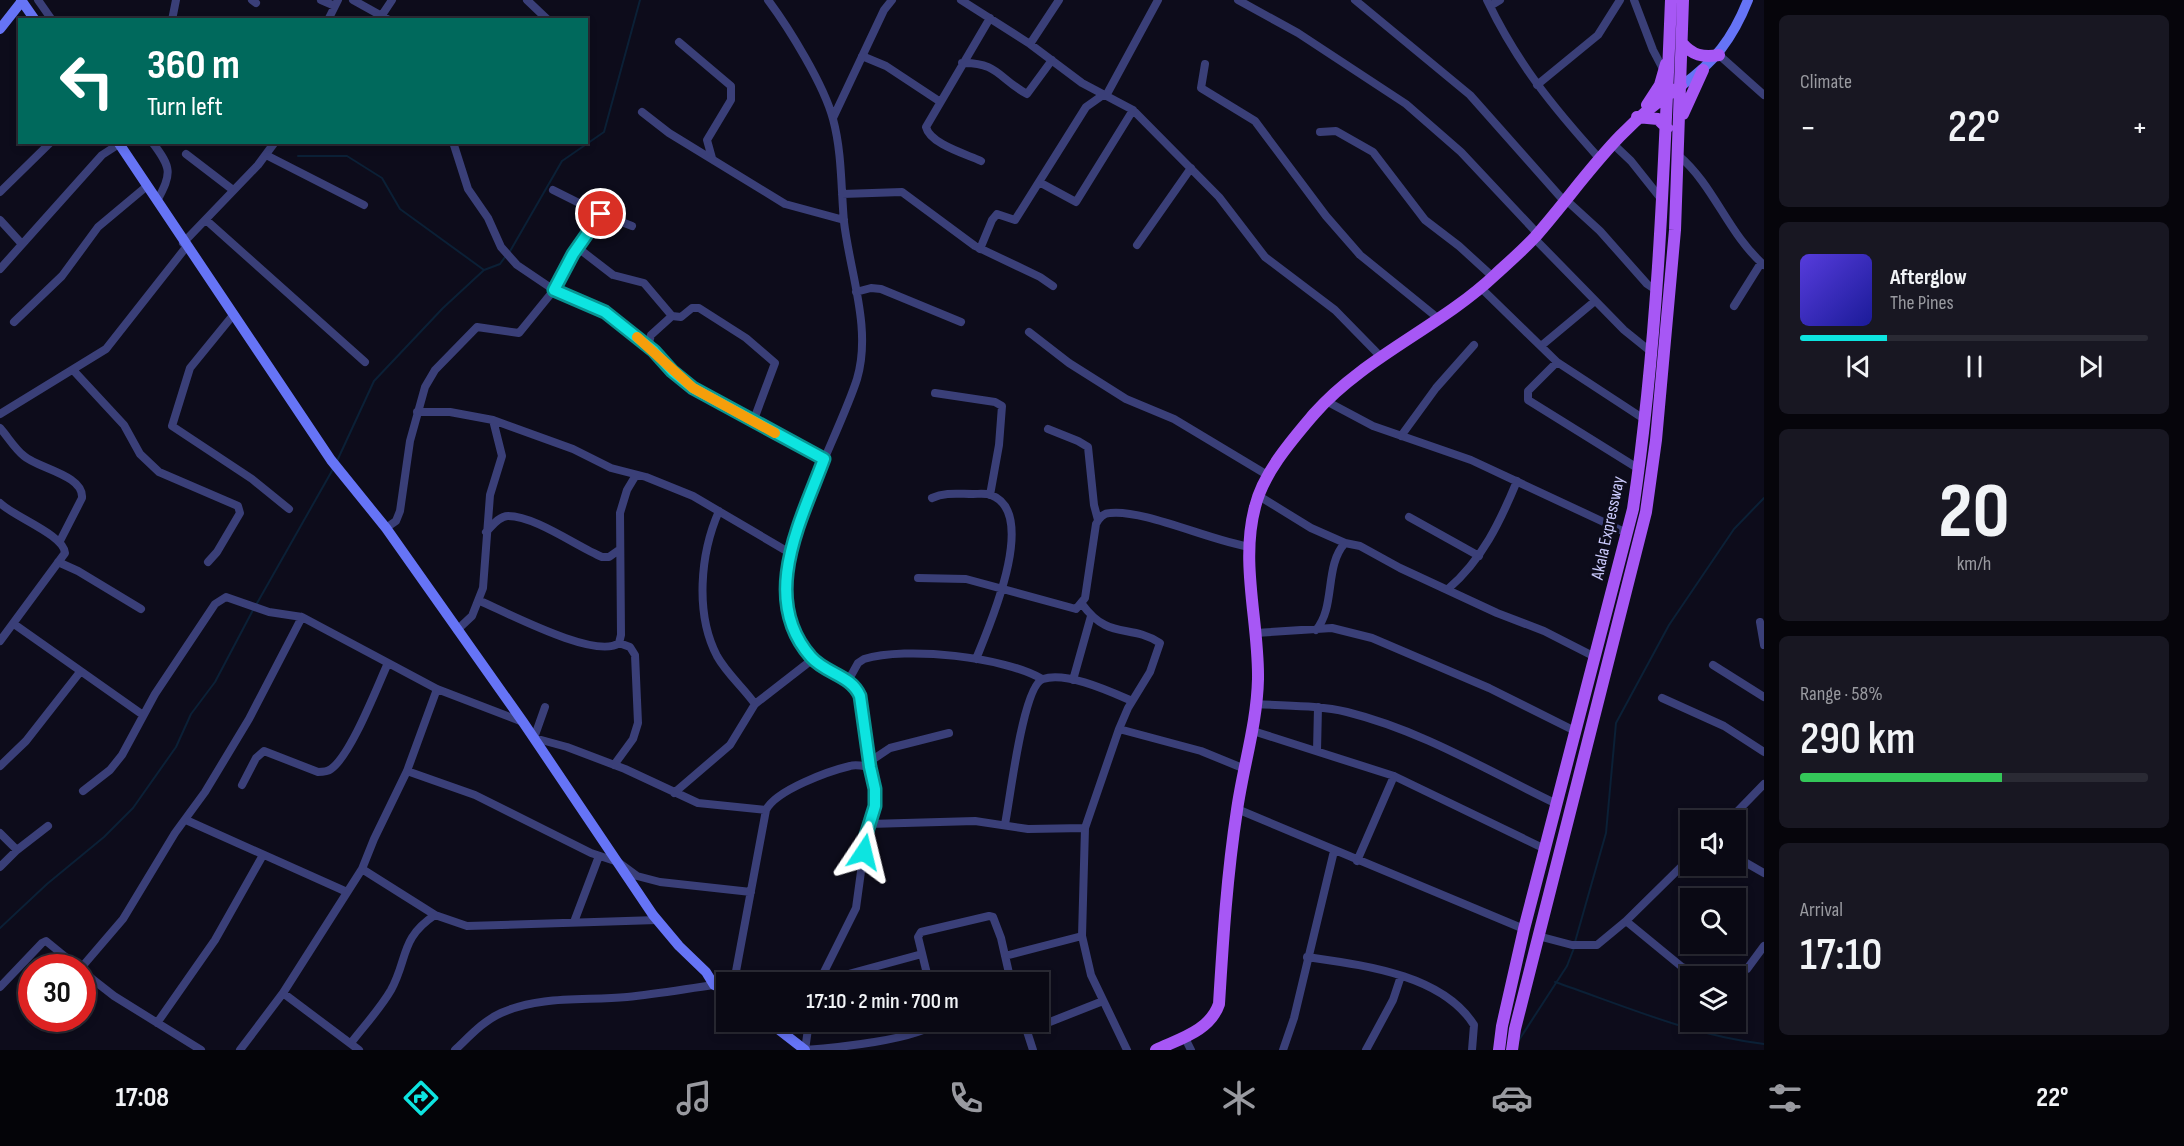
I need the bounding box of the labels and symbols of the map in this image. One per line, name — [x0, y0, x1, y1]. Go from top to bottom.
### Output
pin — [575, 188, 626, 239]
street label: Akala Expressway — [1587, 474, 1629, 583]
position arrow — [832, 820, 896, 884]
speed limit sign: 30 — [18, 954, 96, 1032]

